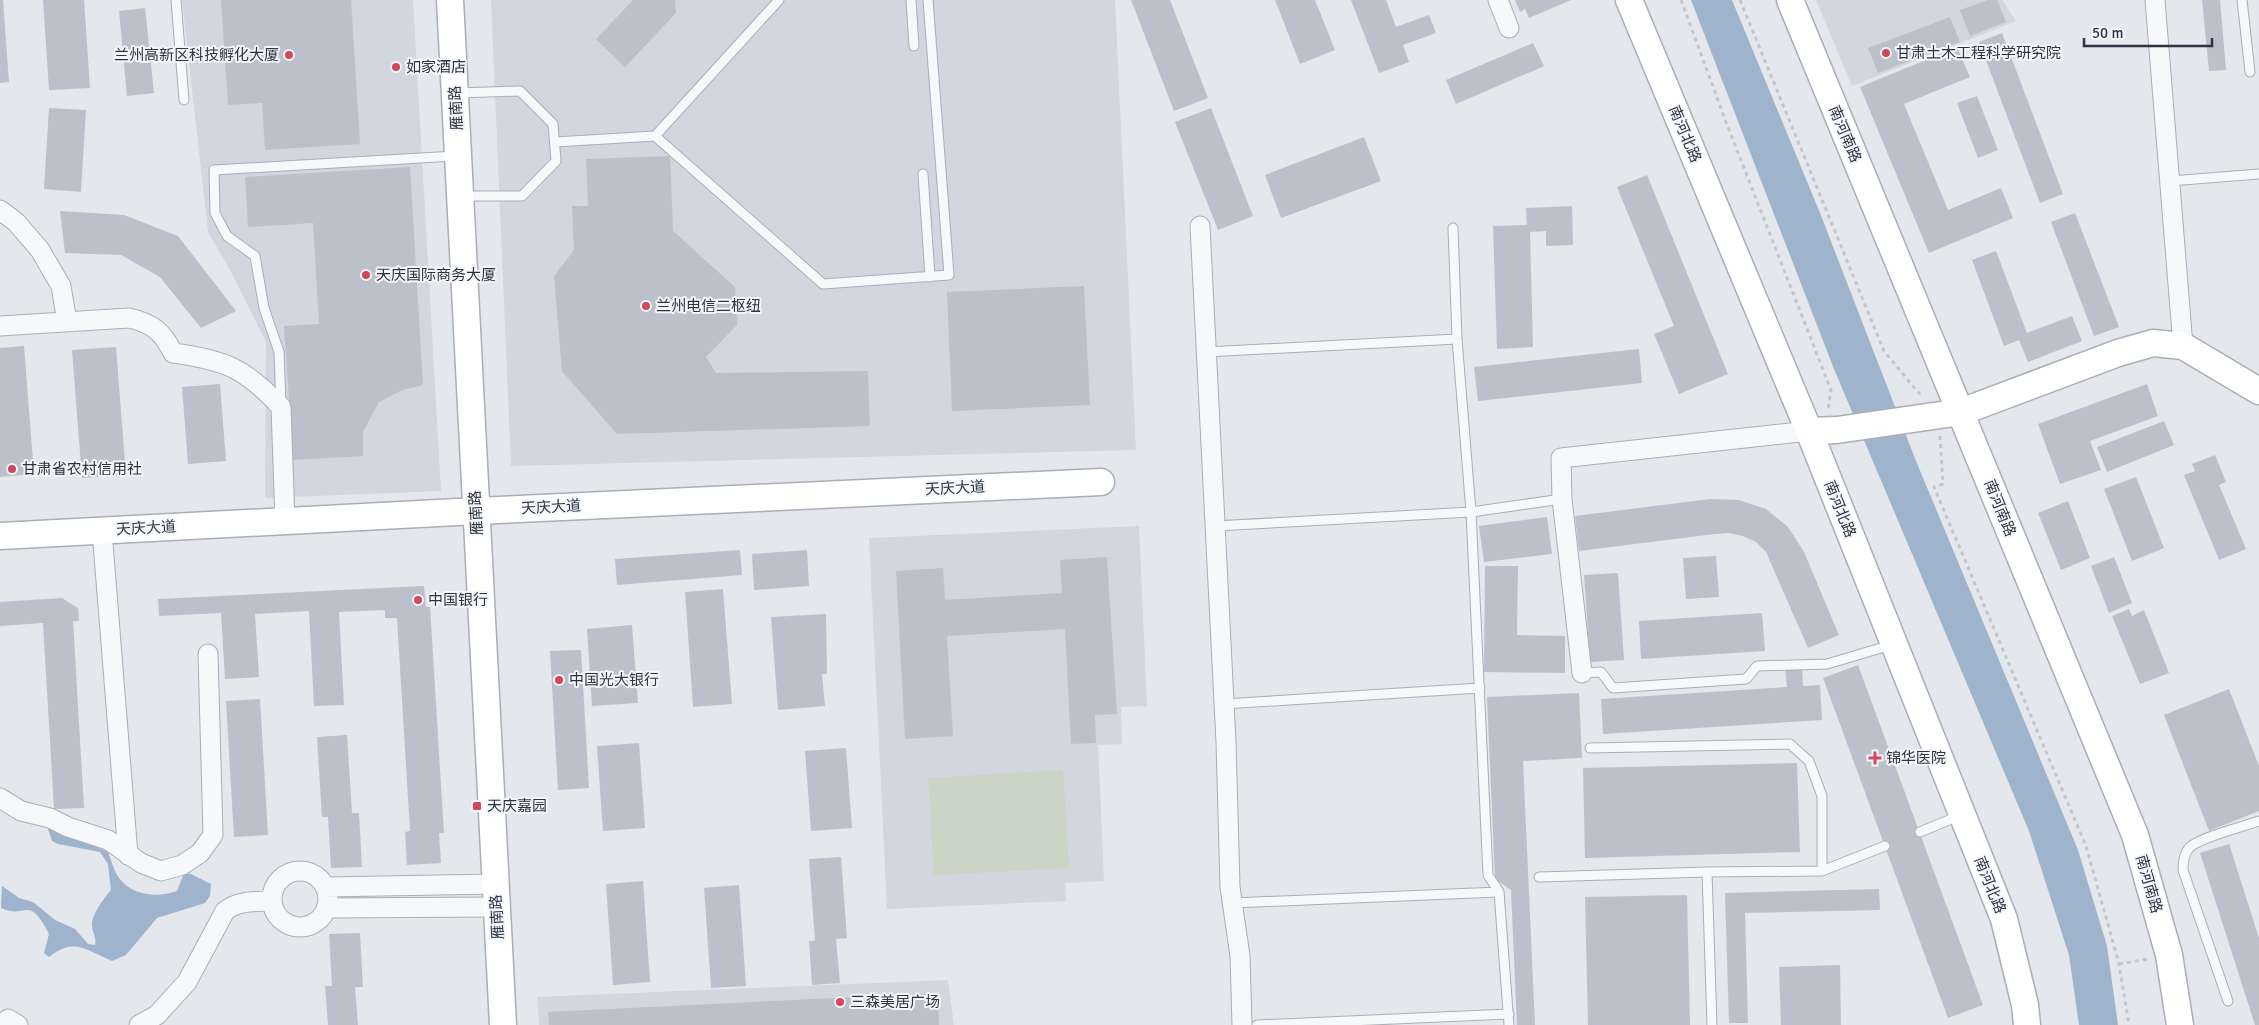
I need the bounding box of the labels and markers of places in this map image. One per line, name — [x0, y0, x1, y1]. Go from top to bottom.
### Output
place label: 甘肃土木工程科学研究院 — [1896, 44, 2061, 62]
place label: 兰州高新区科技孵化大厦 — [114, 46, 279, 64]
marker: 甘肃土木工程科学研究院 — [1880, 47, 1892, 59]
marker: 兰州高新区科技孵化大厦 — [283, 49, 295, 61]
place label: 如家酒店 — [406, 58, 466, 76]
marker: 如家酒店 — [390, 61, 402, 73]
place label: 天庆国际商务大厦 — [376, 266, 496, 284]
marker: 天庆国际商务大厦 — [360, 269, 372, 281]
place label: 兰州电信二枢纽 — [656, 297, 761, 315]
marker: 兰州电信二枢纽 — [640, 300, 652, 312]
place label: 甘肃省农村信用社 — [22, 460, 142, 478]
marker: 甘肃省农村信用社 — [6, 463, 18, 475]
place label: 中国银行 — [428, 591, 488, 609]
marker: 中国银行 — [412, 594, 424, 606]
place label: 中国光大银行 — [569, 671, 659, 689]
marker: 中国光大银行 — [553, 674, 565, 686]
place label: 锦华医院 — [1886, 749, 1946, 767]
marker: 锦华医院 — [1868, 751, 1882, 765]
place label: 天庆嘉园 — [487, 797, 547, 815]
marker: 天庆嘉园 — [471, 800, 483, 812]
place label: 三森美居广场 — [850, 993, 940, 1011]
marker: 三森美居广场 — [834, 996, 846, 1008]

